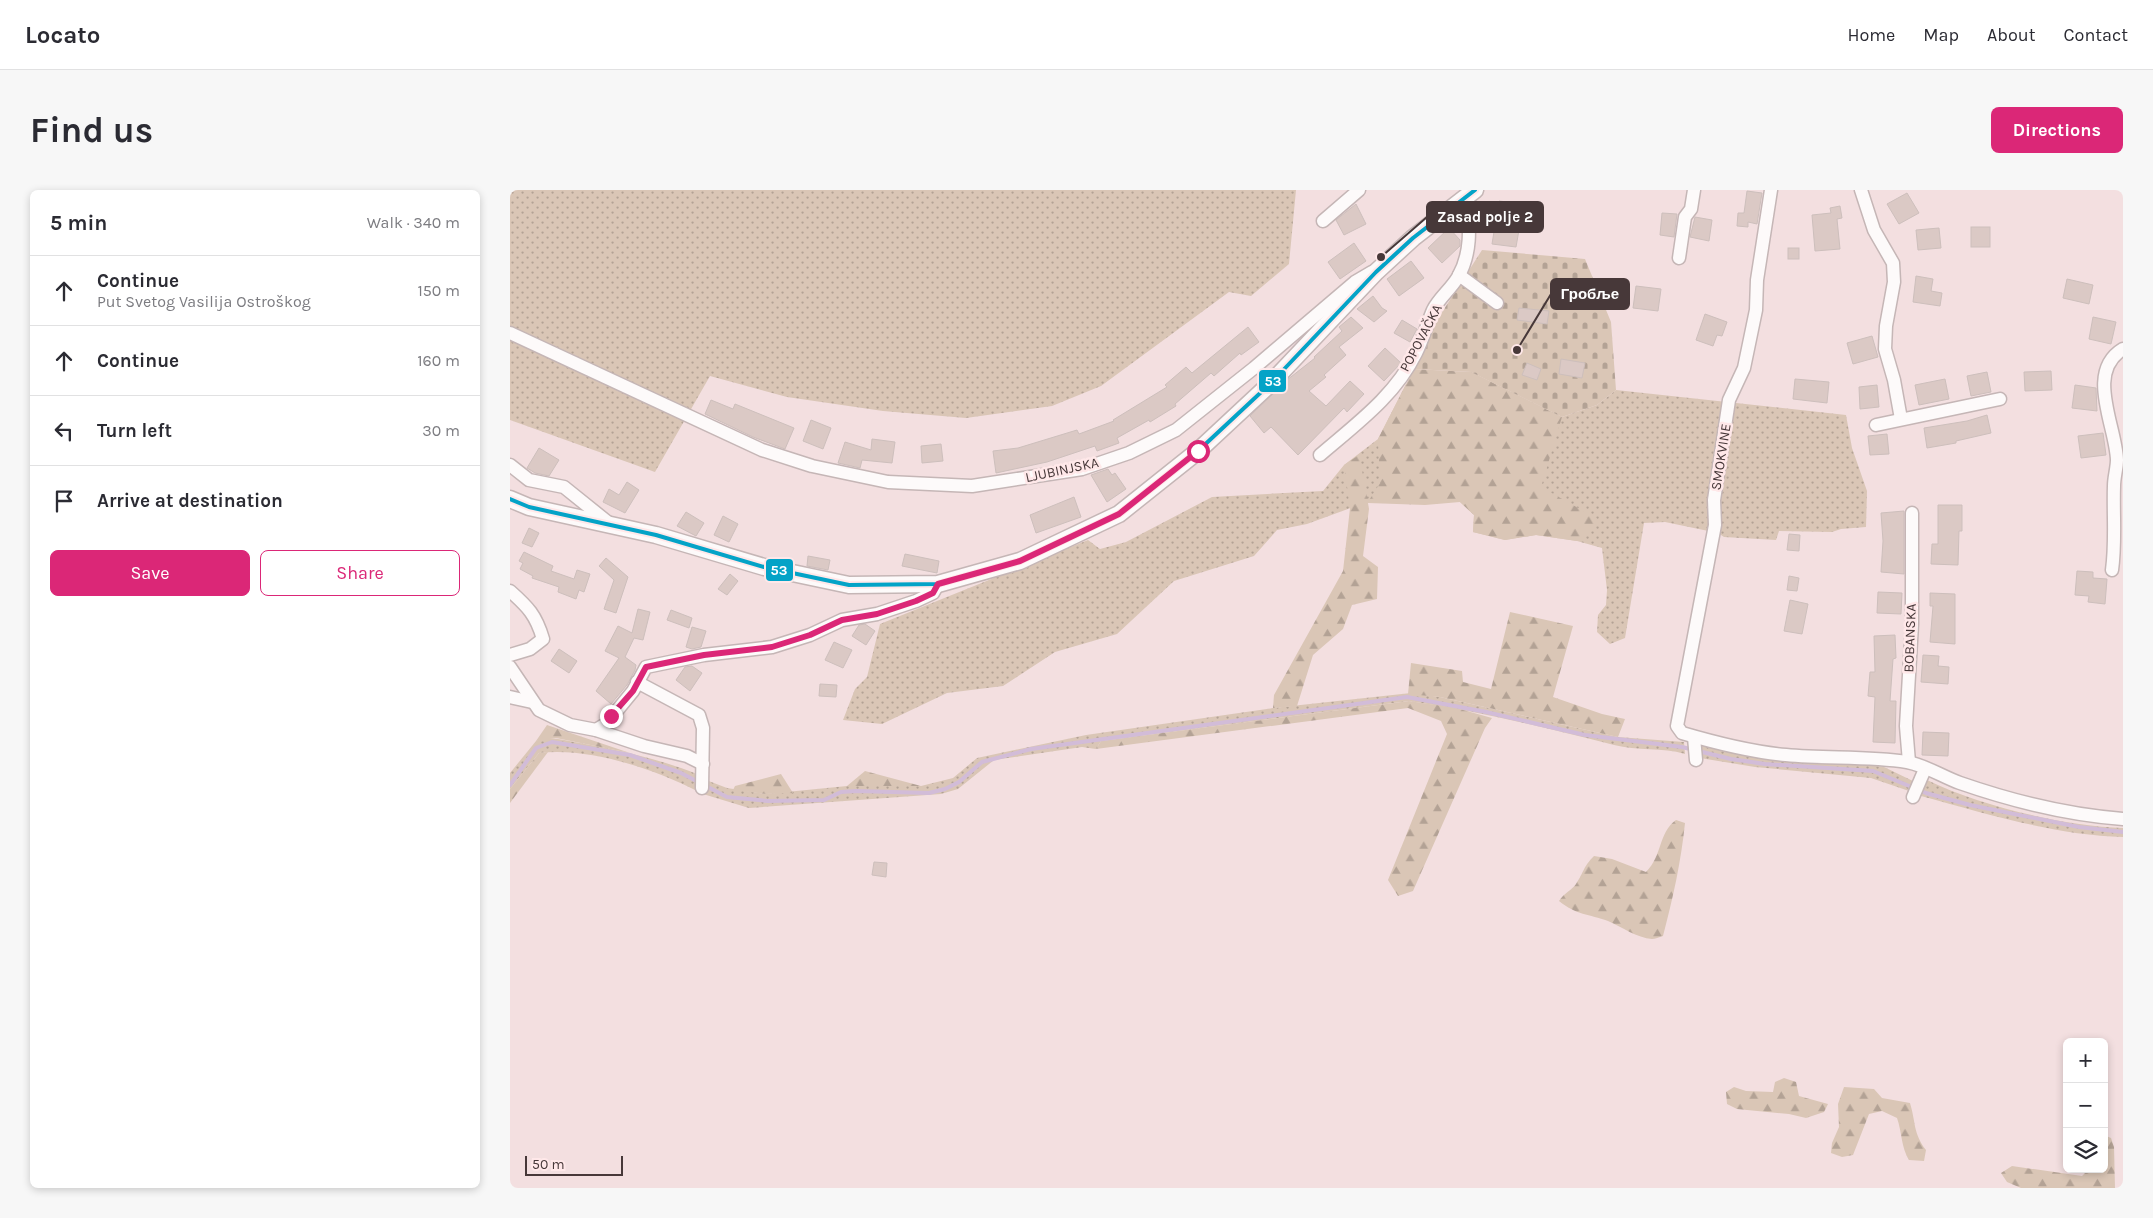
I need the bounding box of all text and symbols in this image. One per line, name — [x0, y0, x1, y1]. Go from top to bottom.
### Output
text: Locato — [25, 21, 100, 49]
text: Home — [1847, 24, 1895, 46]
text: Map — [1923, 24, 1959, 46]
text: About — [1987, 24, 2036, 46]
text: Contact — [2064, 24, 2128, 46]
button: Directions — [1991, 107, 2123, 153]
text: Find us — [30, 110, 153, 151]
callout: Zasad polje 2 — [1427, 202, 1543, 232]
text: Zasad polje 2 — [1437, 208, 1533, 226]
text: 5 min — [50, 211, 107, 235]
text: Walk · 340 m — [367, 213, 460, 232]
text: Continue — [97, 270, 179, 292]
icon: ahead — [50, 277, 78, 305]
callout: Гробље — [1551, 279, 1629, 309]
text: 150 m — [417, 281, 460, 300]
text: Гробље — [1561, 285, 1619, 303]
text: Put Svetog Vasilija Ostroškog — [97, 292, 311, 311]
street label: POPOVAČKA — [1396, 301, 1446, 375]
icon: ahead — [50, 347, 78, 375]
text: Continue — [97, 350, 179, 372]
text: 160 m — [417, 351, 460, 370]
line badge: 53 — [1258, 369, 1287, 393]
text: 53 — [1265, 373, 1281, 390]
icon: left — [50, 417, 78, 445]
text: Turn left — [97, 420, 172, 442]
text: 30 m — [422, 421, 460, 440]
street label: SMOKVINE — [1707, 423, 1735, 491]
route start — [1187, 440, 1210, 463]
street label: LJUBINJSKA — [1024, 454, 1100, 486]
icon: arrive — [50, 487, 78, 515]
text: Arrive at destination — [97, 490, 283, 512]
button: Save — [50, 550, 250, 596]
button: Share — [260, 550, 460, 596]
line badge: 53 — [765, 558, 794, 582]
text: 53 — [771, 562, 787, 579]
street label: BOBANSKA — [1900, 603, 1920, 673]
route end — [600, 705, 623, 728]
map controls — [2063, 1038, 2108, 1173]
button: + — [2063, 1038, 2108, 1083]
button: − — [2063, 1083, 2108, 1128]
button: layers — [2063, 1128, 2108, 1173]
scale bar — [525, 1153, 622, 1176]
text: 50 m — [532, 1156, 565, 1173]

